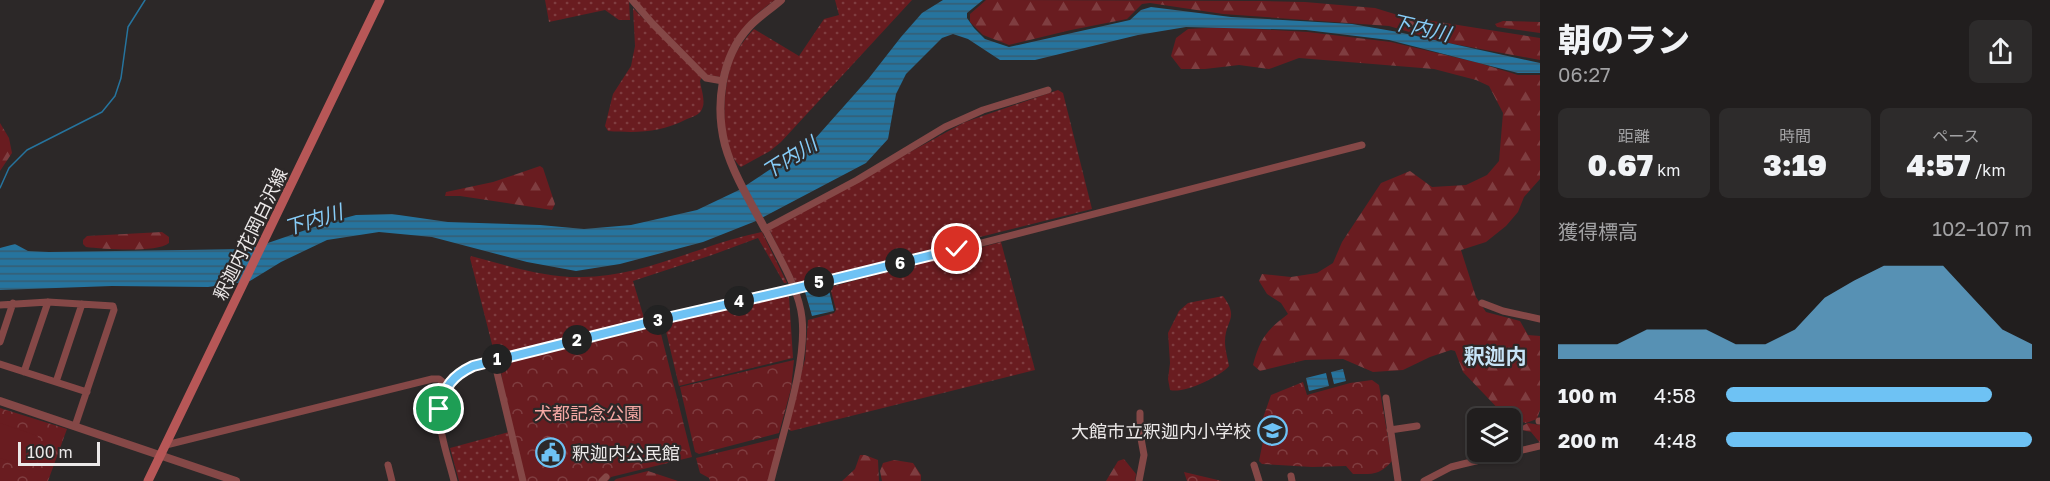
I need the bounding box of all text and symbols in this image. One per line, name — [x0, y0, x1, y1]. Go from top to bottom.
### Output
water label: 下内川 — [1389, 9, 1455, 46]
text: 朝のラン — [1558, 20, 1690, 59]
button: share — [1969, 20, 2032, 83]
text: 06:27 — [1558, 62, 1611, 86]
text: 距離 — [1618, 126, 1650, 146]
text: 時間 — [1779, 126, 1811, 146]
text: ペース — [1932, 126, 1980, 146]
water label: 下内川 — [757, 130, 822, 183]
text: 0.67 — [1588, 147, 1653, 183]
text: 3:19 — [1763, 147, 1827, 183]
text: 4:57 — [1906, 147, 1971, 183]
text: km — [1653, 160, 1680, 180]
text: /km — [1971, 160, 2006, 180]
street label: 釈迦内花岡白沢線 — [209, 164, 291, 304]
water label: 下内川 — [281, 198, 347, 239]
text: 102–107 m — [1932, 216, 2032, 240]
text: 獲得標高 — [1558, 219, 1638, 243]
pin — [931, 223, 982, 274]
icon: check — [940, 232, 973, 265]
pin: 6 — [885, 248, 915, 278]
text: 6 — [895, 253, 905, 273]
pin: 5 — [804, 267, 834, 297]
text: 5 — [814, 272, 824, 292]
pin: 4 — [724, 286, 754, 316]
text: 4 — [734, 291, 744, 311]
pin: 3 — [643, 305, 673, 335]
text: 3 — [653, 310, 663, 330]
pin: 2 — [562, 325, 592, 355]
text: 2 — [572, 330, 582, 350]
district label: 釈迦内 — [1464, 343, 1527, 369]
pin: 1 — [482, 344, 512, 374]
text: 1 — [493, 349, 501, 369]
pin — [413, 383, 464, 434]
text: 100 m — [1558, 383, 1617, 407]
text: 4:58 — [1654, 383, 1696, 407]
icon: arrive — [422, 392, 455, 425]
park label: 犬都記念公園 — [534, 402, 642, 424]
map controls — [1467, 408, 1521, 462]
button: layers — [1467, 408, 1521, 462]
school or university icon: 大館市立釈迦内小学校 — [1256, 415, 1288, 447]
place label: 大館市立釈迦内小学校 — [1071, 420, 1251, 442]
text: 200 m — [1558, 428, 1619, 452]
text: 4:48 — [1654, 428, 1697, 452]
public building icon: 釈迦内公民館 — [535, 437, 567, 469]
scale bar — [18, 439, 100, 466]
text: 100 m — [27, 442, 73, 462]
place label: 釈迦内公民館 — [572, 442, 680, 464]

